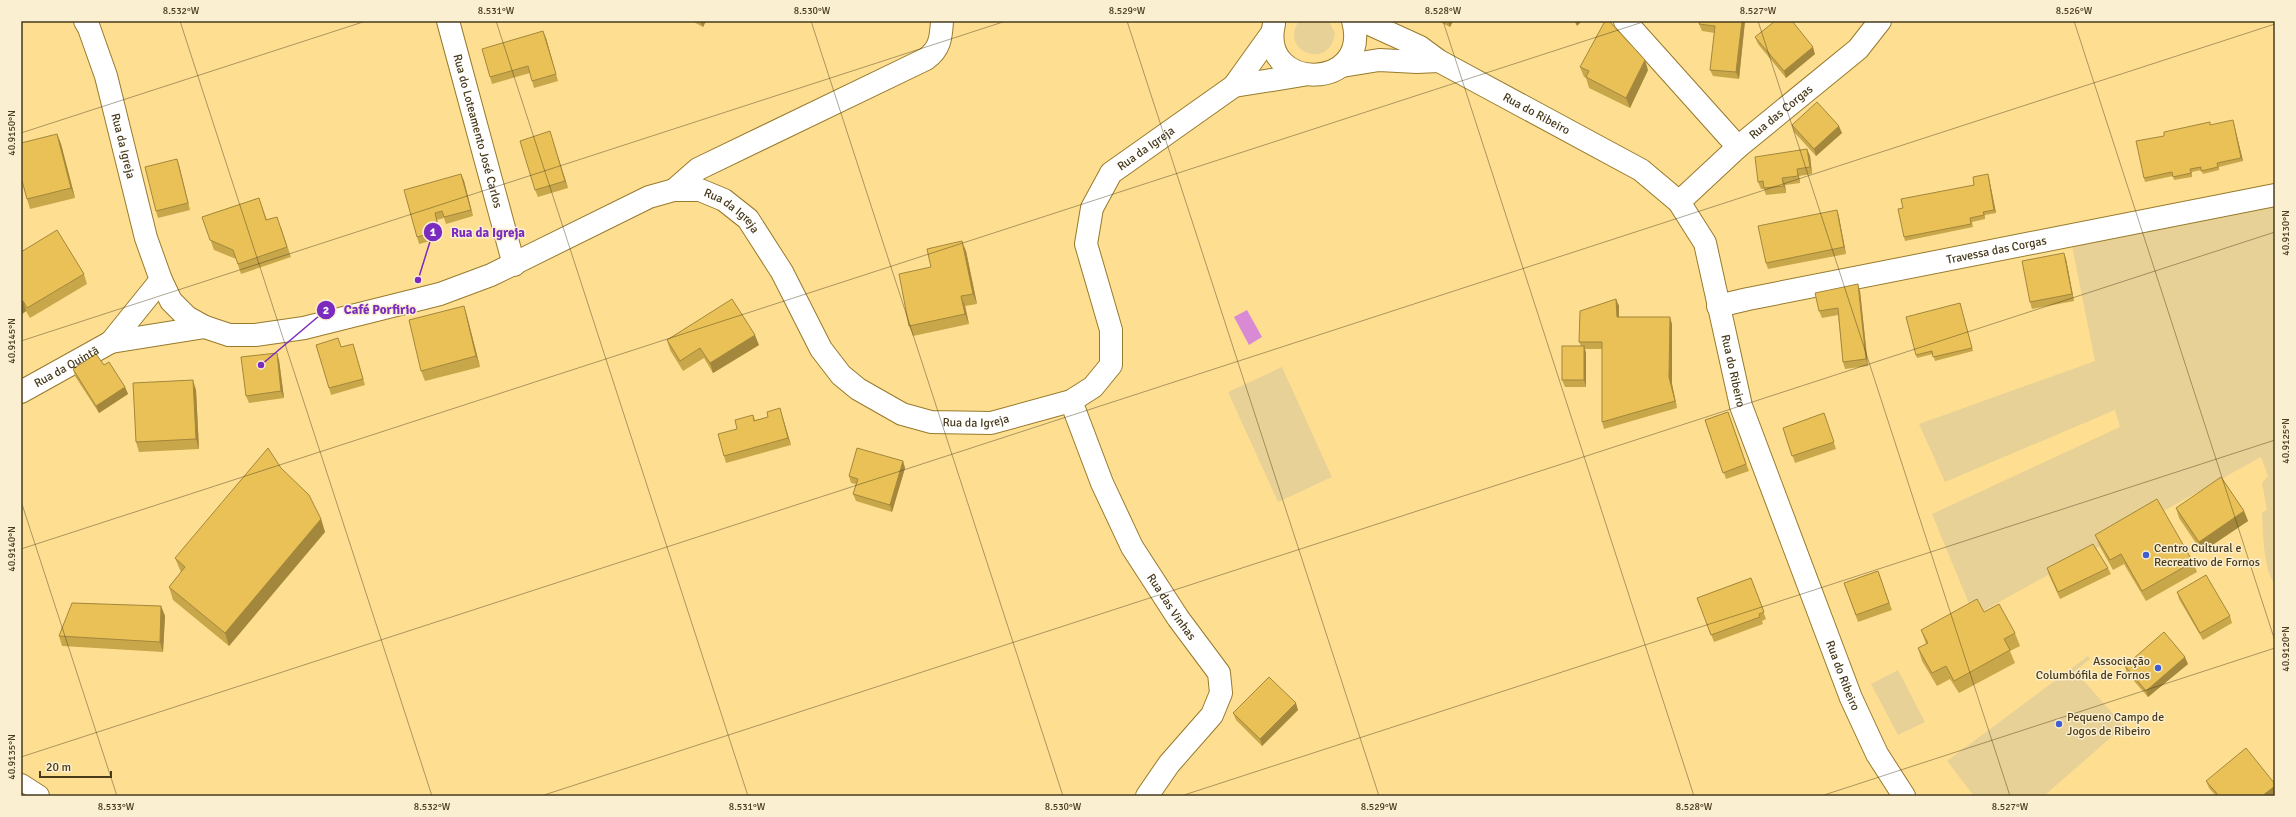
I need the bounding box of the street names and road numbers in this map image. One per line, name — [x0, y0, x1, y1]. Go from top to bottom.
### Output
street label: Rua do Loteamento José Carlos — [449, 52, 505, 210]
street label: Rua das Corgas — [1746, 82, 1816, 143]
street label: Rua do Ribeiro — [1500, 90, 1572, 138]
street label: Rua da Igreja — [107, 112, 138, 180]
street label: Rua da Igreja — [1115, 123, 1178, 174]
street label: Rua da Igreja — [702, 185, 762, 236]
street label: Travessa das Corgas — [1945, 233, 2048, 268]
street label: Rua do Ribeiro — [1717, 333, 1748, 409]
street label: Rua da Quintã — [32, 343, 102, 391]
street label: Rua da Igreja — [943, 411, 1011, 431]
street label: Rua das Vinhas — [1143, 571, 1199, 643]
street label: Rua do Ribeiro — [1822, 638, 1863, 713]

